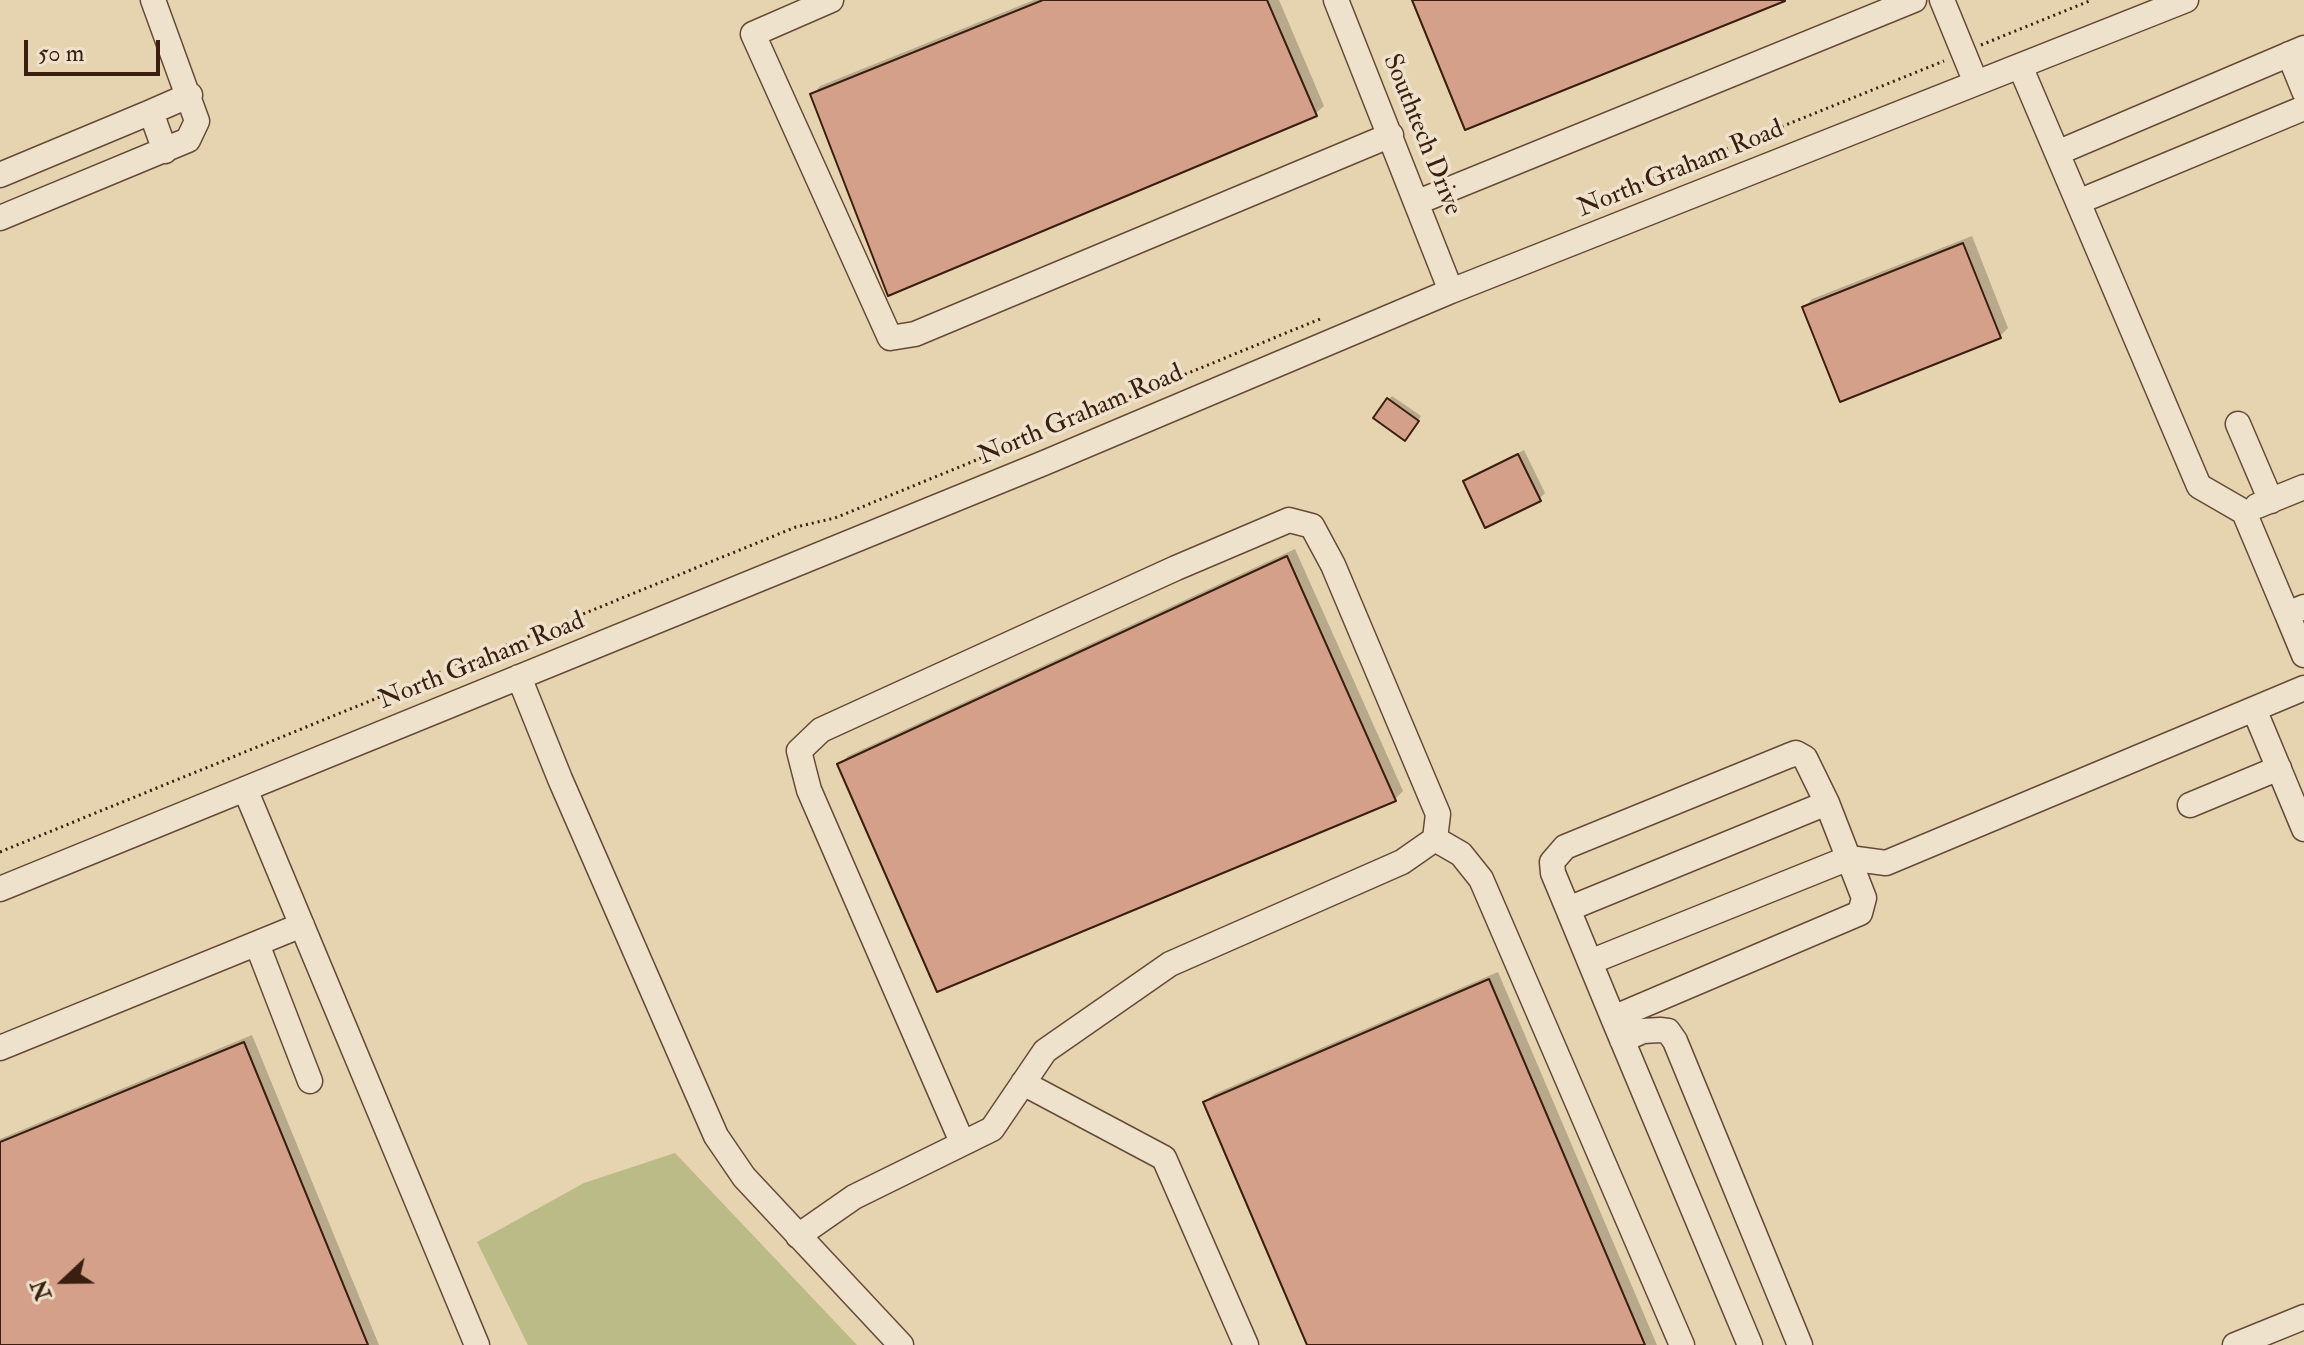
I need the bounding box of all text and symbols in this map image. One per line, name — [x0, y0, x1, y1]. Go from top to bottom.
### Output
scale bar — [28, 24, 164, 74]
text: 50 m — [38, 38, 84, 69]
street label: Southtech Drive — [1375, 50, 1467, 220]
street label: North Graham Road — [1574, 115, 1788, 225]
street label: North Graham Road — [974, 359, 1188, 473]
street label: North Graham Road — [375, 607, 589, 717]
north arrow — [24, 1241, 104, 1321]
text: N — [25, 1276, 58, 1304]

